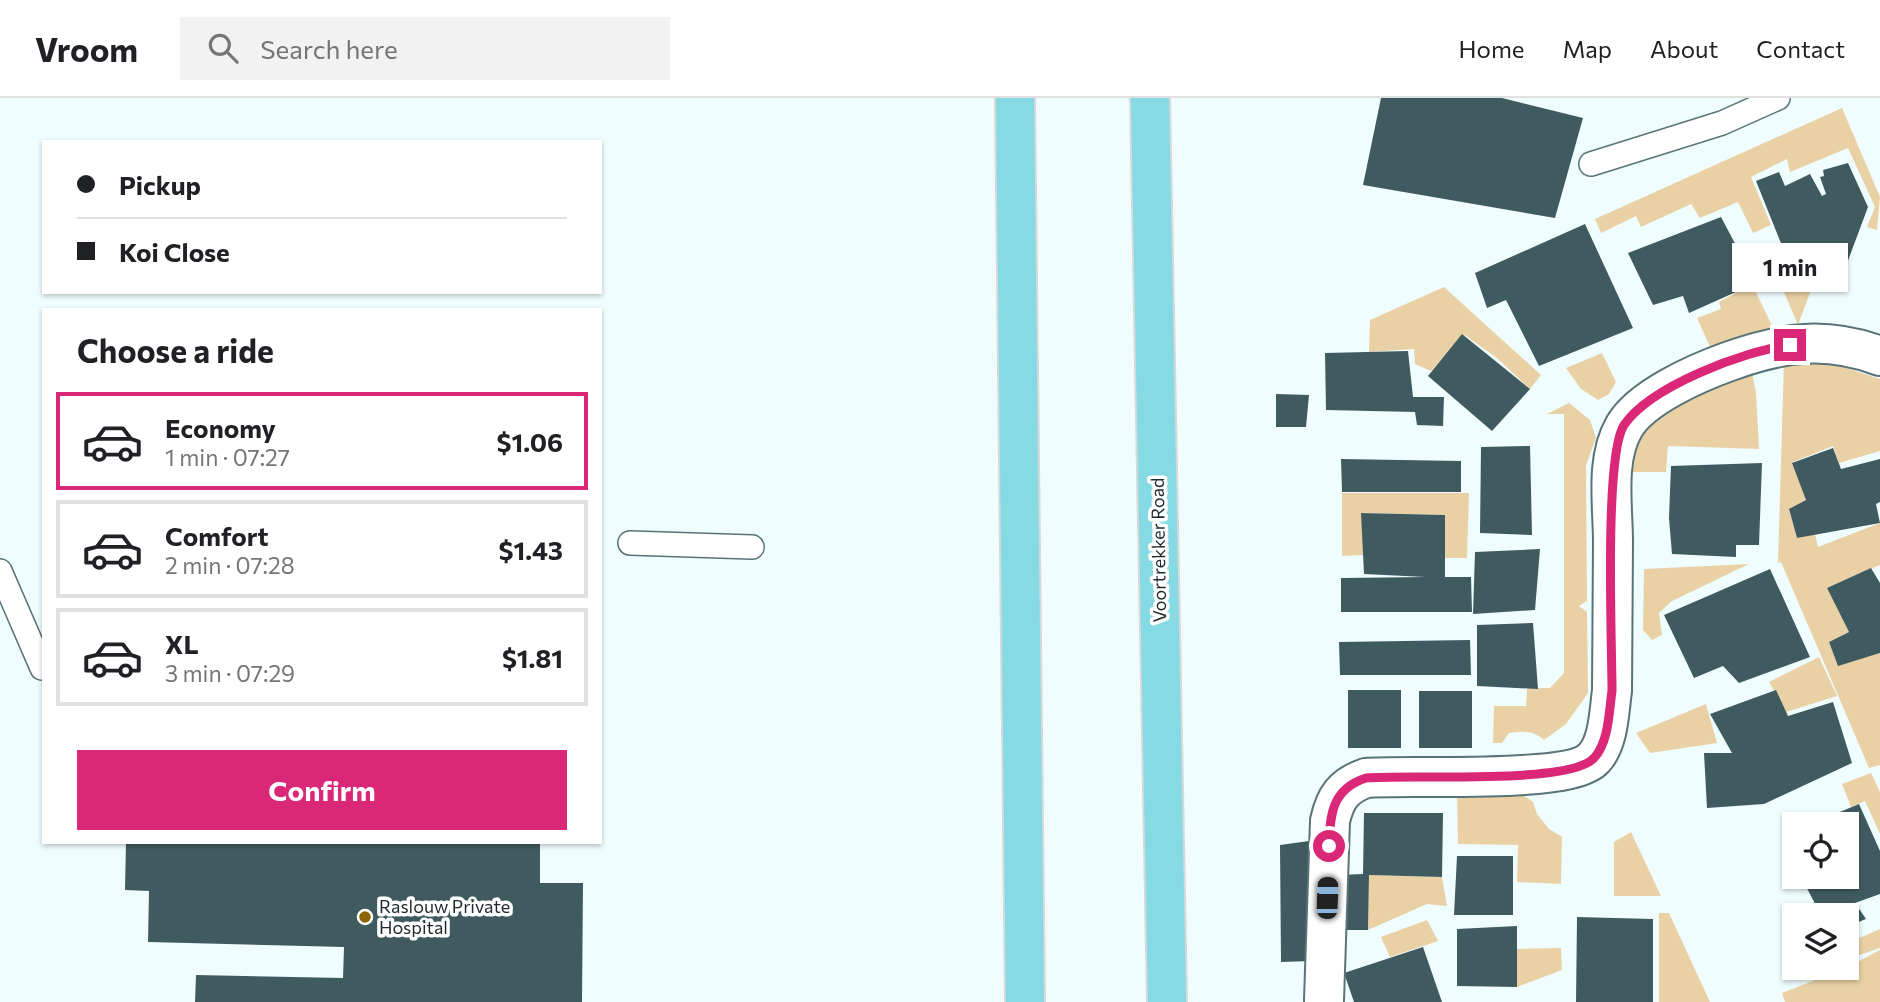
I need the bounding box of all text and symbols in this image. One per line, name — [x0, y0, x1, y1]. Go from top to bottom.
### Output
search box — [180, 17, 670, 80]
text: Vroom — [35, 28, 138, 69]
icon: search — [204, 29, 242, 67]
text: Search here — [260, 33, 398, 64]
text: Home — [1459, 34, 1525, 63]
text: Map — [1563, 34, 1612, 63]
text: About — [1650, 34, 1718, 63]
text: Contact — [1756, 34, 1845, 63]
text: Pickup — [119, 169, 201, 200]
text: Koi Close — [119, 236, 230, 267]
callout: 1 min — [1732, 244, 1848, 292]
text: 1 min — [1763, 253, 1817, 281]
route end — [1774, 329, 1806, 361]
text: Choose a ride — [77, 330, 274, 370]
icon: car — [81, 410, 144, 473]
text: Economy — [165, 412, 276, 443]
text: $1.06 — [496, 426, 563, 457]
text: 1 min · 07:27 — [165, 443, 290, 471]
street label: Voortrekker Road — [1146, 477, 1170, 623]
icon: car — [81, 518, 144, 581]
text: Comfort — [165, 520, 268, 551]
text: $1.43 — [499, 534, 563, 565]
text: 2 min · 07:28 — [165, 551, 295, 579]
icon: car — [81, 626, 144, 689]
text: XL — [165, 628, 199, 659]
text: $1.81 — [502, 642, 563, 673]
text: 3 min · 07:29 — [165, 659, 295, 687]
button: Confirm — [77, 750, 567, 830]
map controls — [1782, 812, 1859, 980]
button: locate — [1782, 812, 1859, 889]
route start — [1313, 830, 1345, 862]
car — [1316, 877, 1339, 919]
place label: Raslouw Private Hospital — [379, 895, 510, 938]
button: layers — [1782, 903, 1859, 980]
marker: Raslouw Private Hospital — [357, 909, 373, 925]

